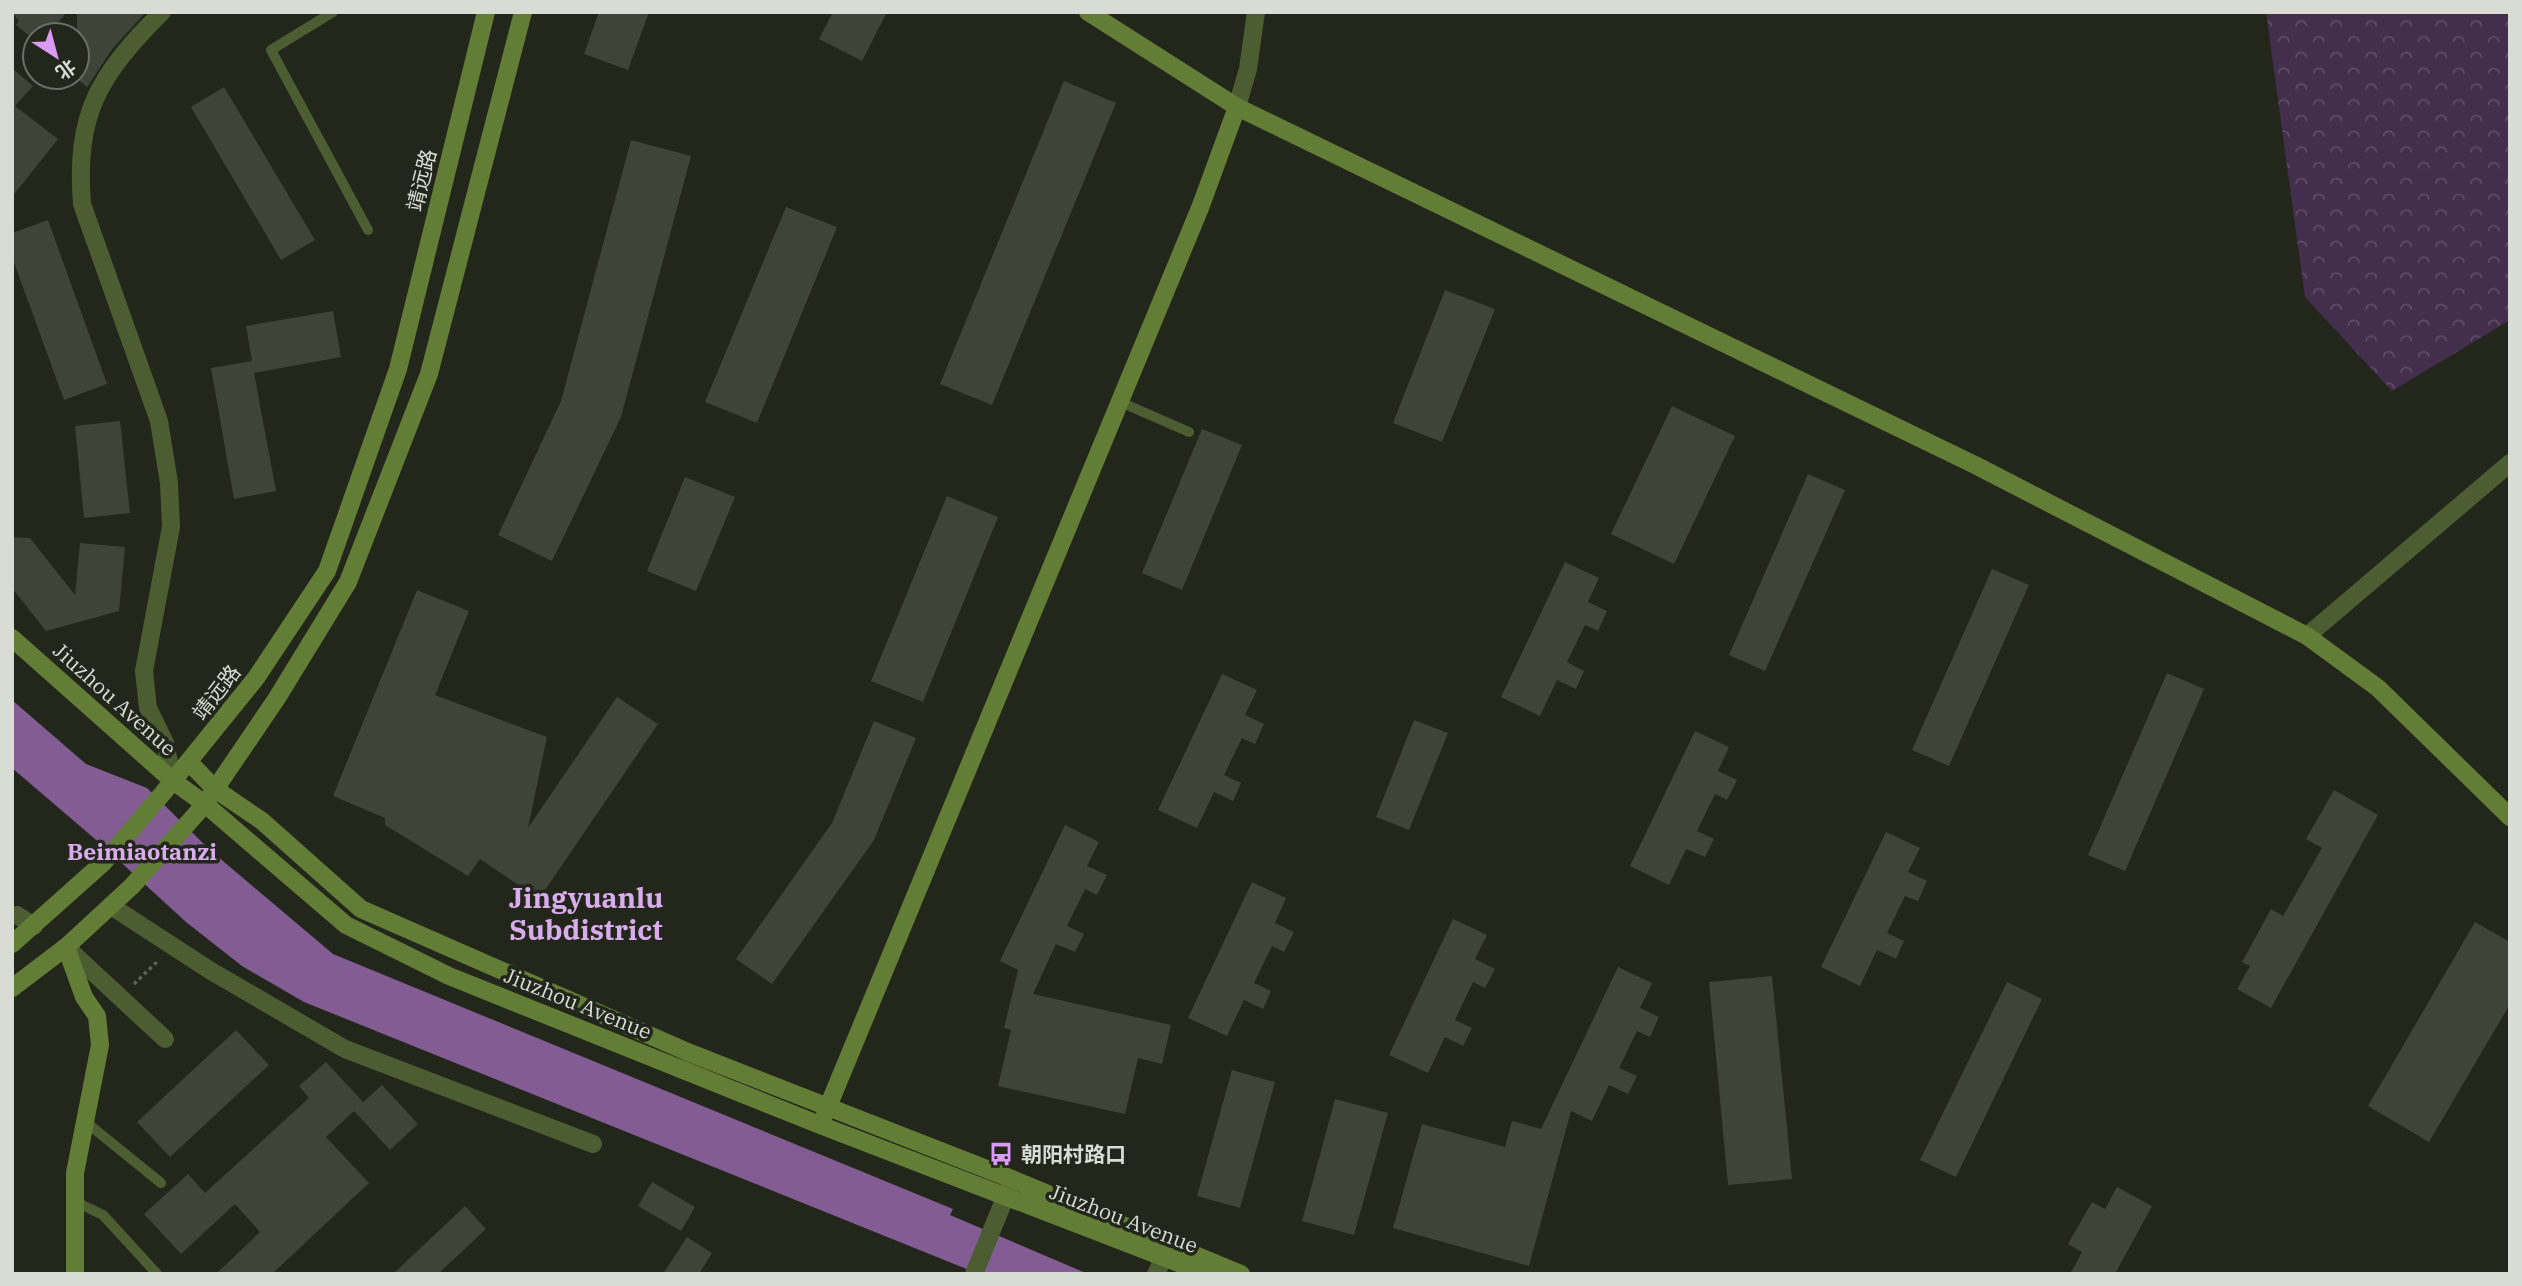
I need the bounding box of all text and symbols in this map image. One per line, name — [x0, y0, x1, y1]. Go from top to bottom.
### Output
north arrow — [21, 21, 91, 91]
text: 北 — [51, 54, 81, 85]
street label: 靖远路 — [400, 146, 442, 214]
street label: Jiuzhou Avenue — [47, 636, 183, 762]
street label: 靖远路 — [186, 659, 246, 725]
district label: Beimiaotanzi — [67, 836, 217, 866]
district label: Jingyuanlu Subdistrict — [509, 879, 663, 948]
street label: Jiuzhou Avenue — [500, 961, 656, 1045]
bus stop icon: 朝阳村路口 — [987, 1140, 1015, 1168]
place label: 朝阳村路口 — [1021, 1140, 1126, 1168]
street label: Jiuzhou Avenue — [1046, 1177, 1202, 1259]

